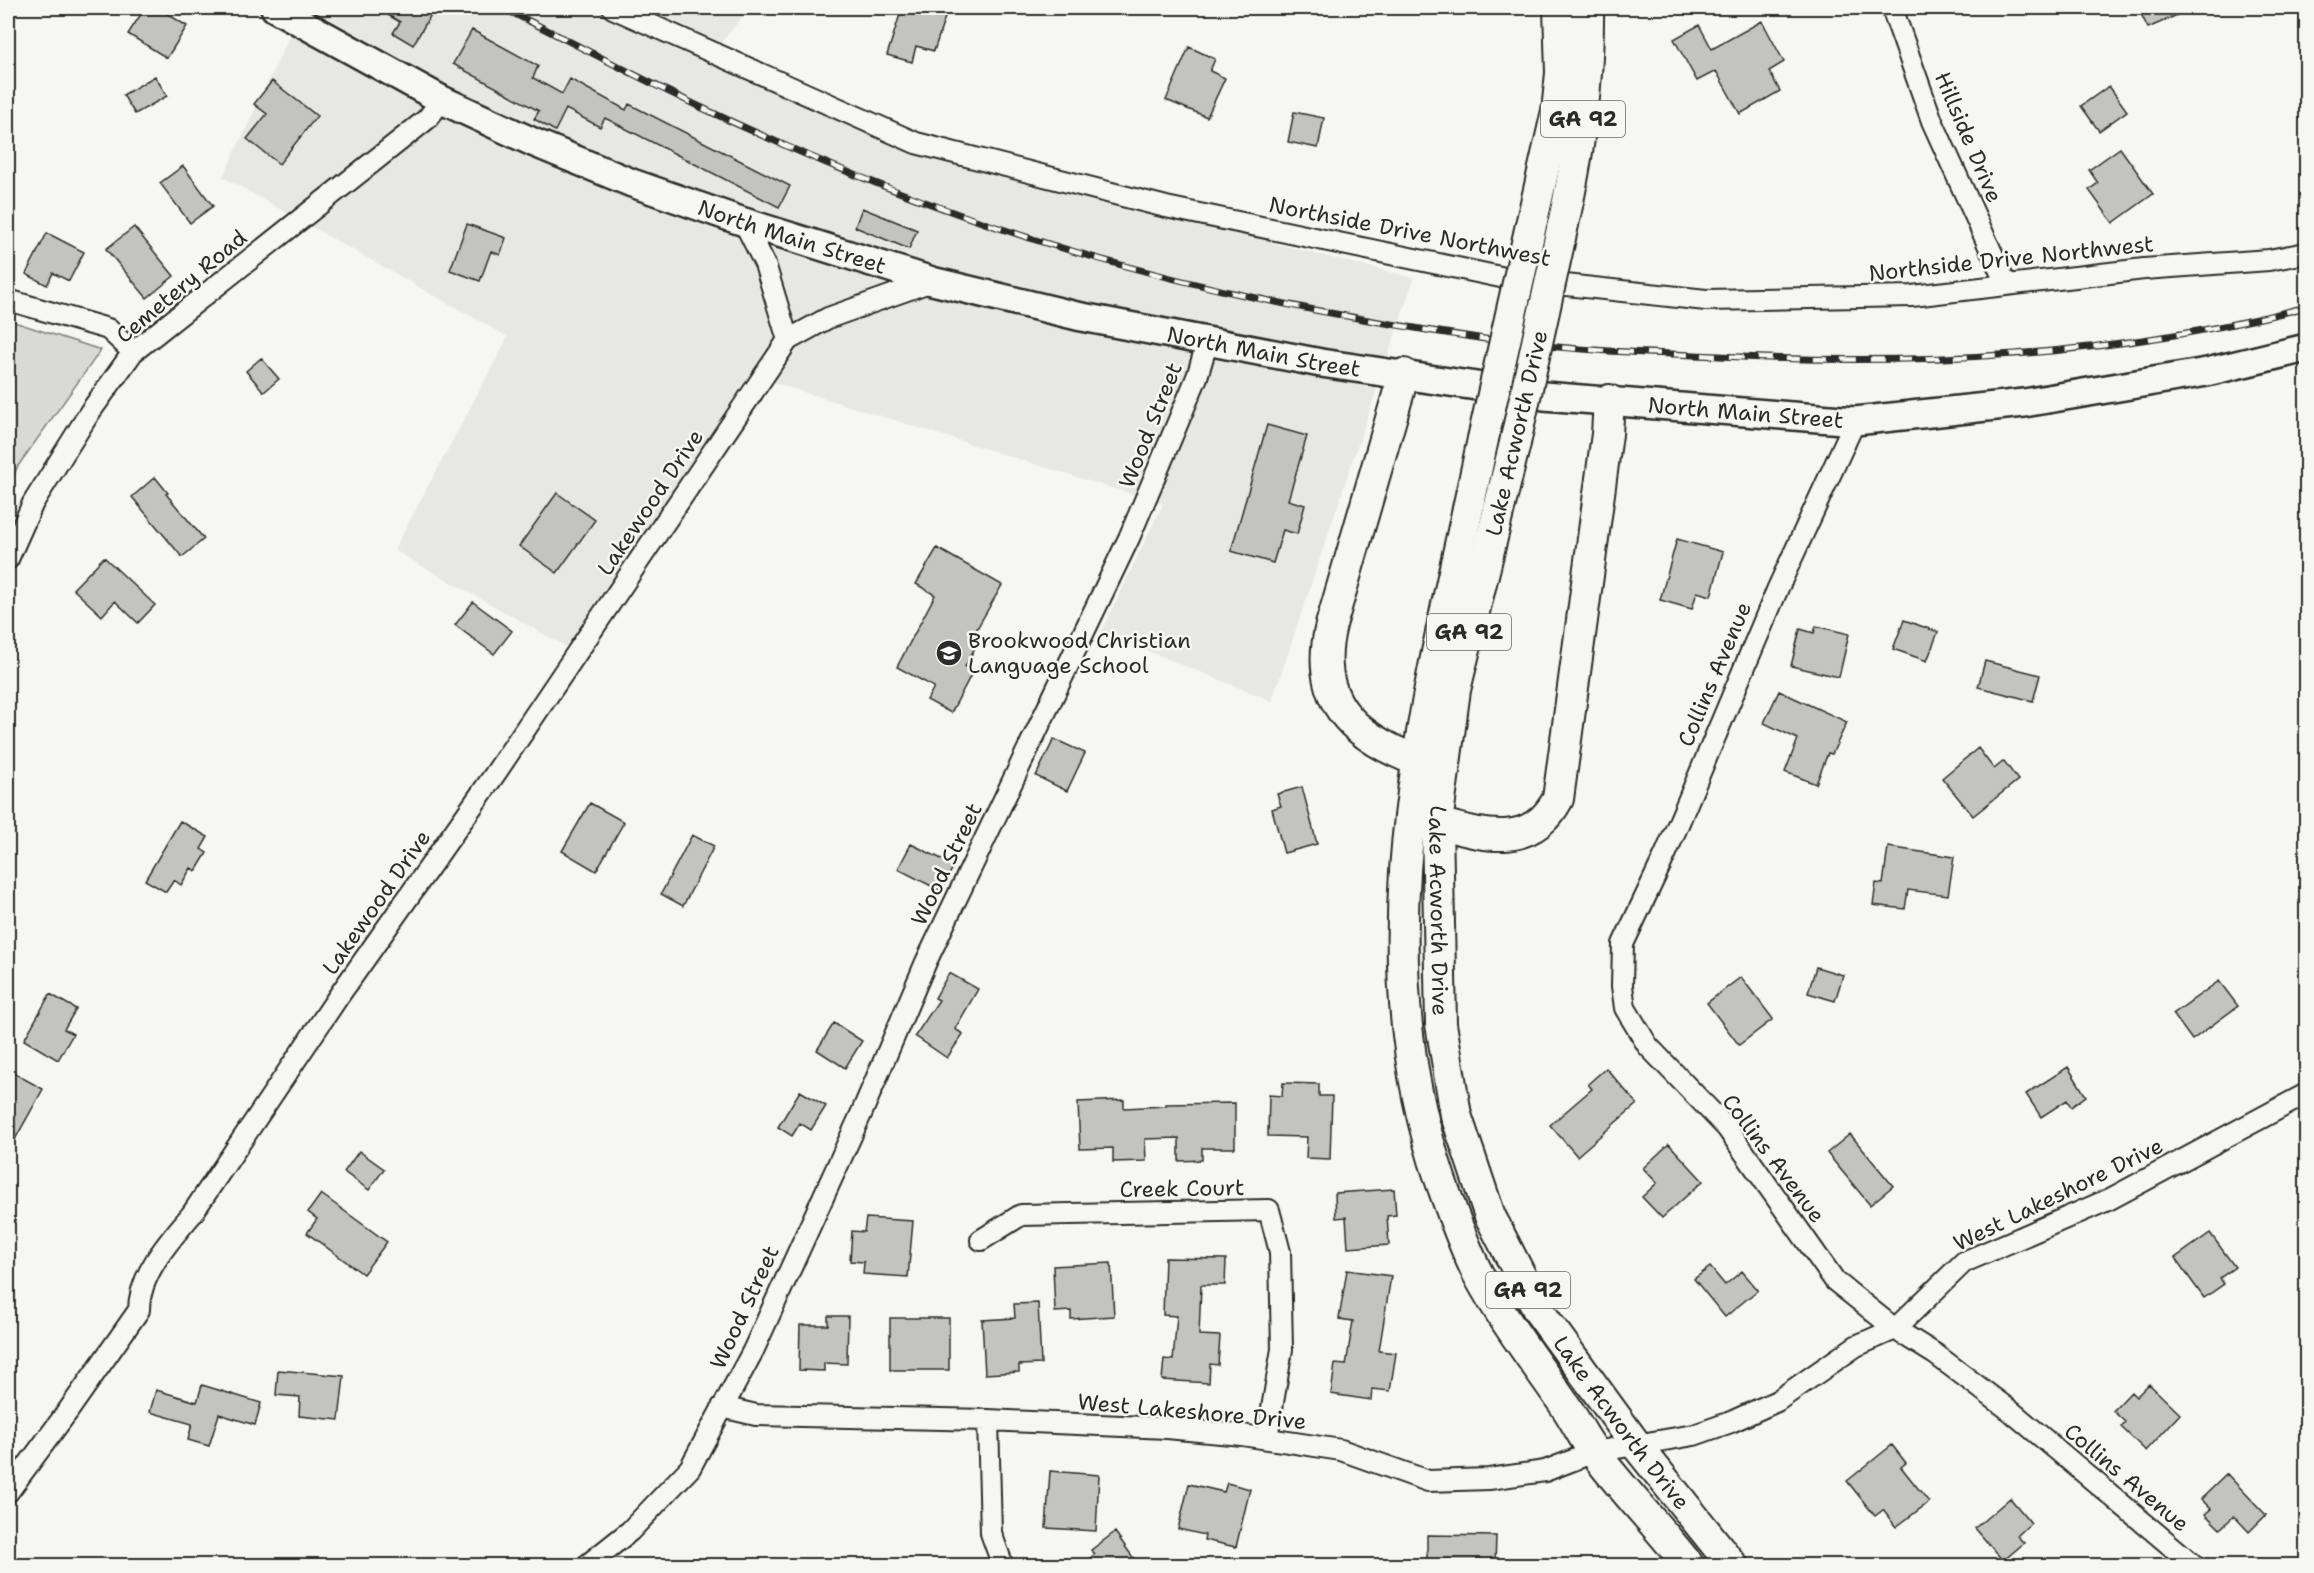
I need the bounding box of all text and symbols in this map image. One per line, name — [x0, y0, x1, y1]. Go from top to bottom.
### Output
street label: Hillside Drive — [1928, 67, 2009, 207]
road number: GA 92 — [1541, 101, 1625, 137]
street label: Northside Drive Northwest — [1267, 190, 1553, 273]
street label: North Main Street — [694, 193, 890, 281]
street label: Cemetery Road — [110, 223, 253, 350]
street label: Northside Drive Northwest — [1867, 229, 2155, 288]
street label: North Main Street — [1165, 320, 1362, 384]
street label: Lake Acworth Drive — [1479, 327, 1554, 539]
street label: Wood Street — [1112, 358, 1189, 492]
street label: North Main Street — [1647, 390, 1845, 435]
street label: Lakewood Drive — [591, 424, 710, 581]
street label: Collins Avenue — [1671, 597, 1758, 751]
road number: GA 92 — [1427, 614, 1511, 650]
place label: Brookwood Christian Language School — [968, 626, 1191, 680]
school or university icon: Brookwood Christian Language School — [934, 638, 964, 668]
street label: Wood Street — [904, 798, 989, 930]
street label: Lake Acworth Drive — [1422, 804, 1455, 1016]
street label: Lakewood Drive — [316, 824, 437, 980]
street label: Collins Avenue — [1716, 1088, 1832, 1229]
street label: West Lakeshore Drive — [1949, 1131, 2168, 1258]
street label: Creek Court — [1119, 1173, 1245, 1204]
street label: Wood Street — [703, 1241, 786, 1374]
road number: GA 92 — [1486, 1272, 1570, 1308]
street label: Lake Acworth Drive — [1546, 1330, 1696, 1516]
street label: West Lakeshore Drive — [1076, 1387, 1308, 1436]
street label: Collins Avenue — [2058, 1417, 2195, 1538]

